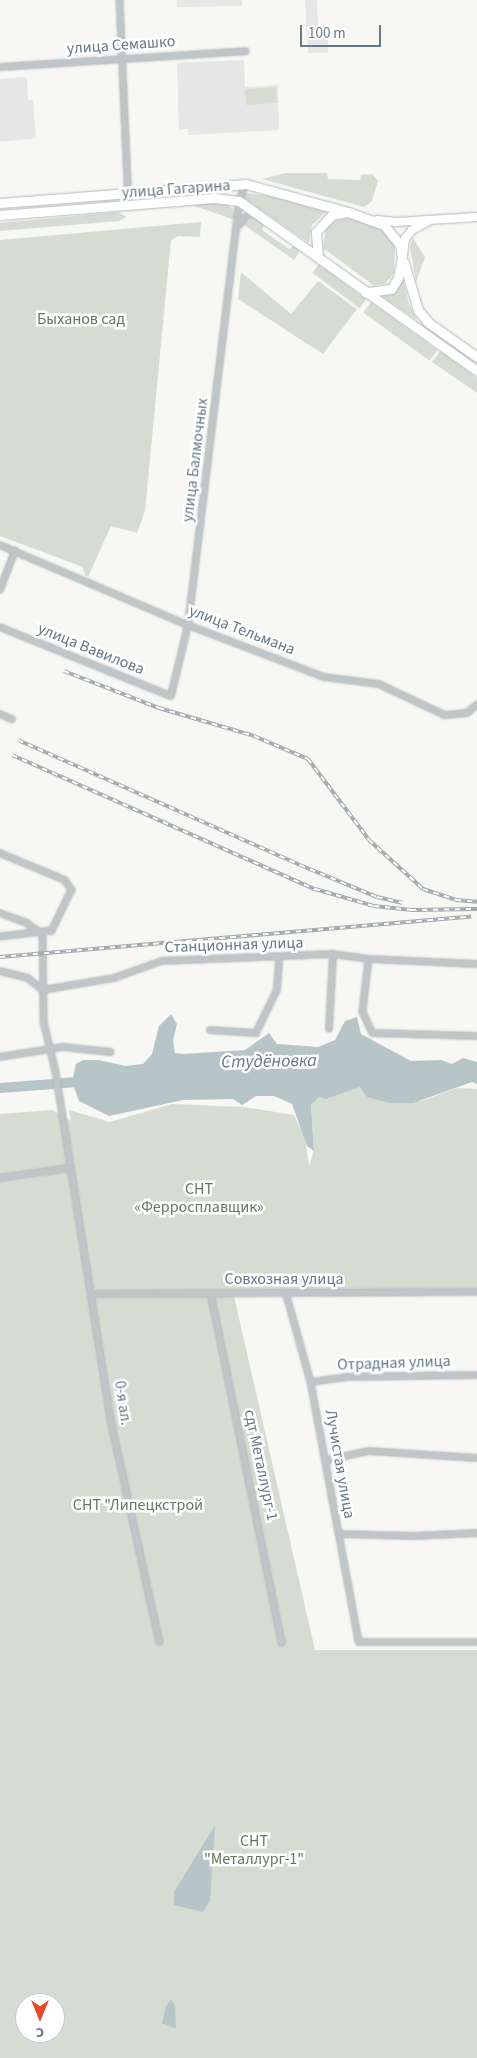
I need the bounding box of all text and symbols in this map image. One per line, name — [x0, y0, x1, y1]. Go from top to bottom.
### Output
scale bar — [302, 15, 383, 47]
text: 100 m — [308, 23, 346, 44]
street label: улица Семашко — [66, 32, 176, 58]
street label: улица Гагарина — [121, 176, 231, 202]
park label: Быханов сад — [37, 309, 125, 329]
street label: улица Балмочных — [178, 397, 212, 523]
street label: улица Тельмана — [186, 601, 298, 659]
street label: улица Вавилова — [35, 619, 147, 679]
street label: Станционная улица — [164, 933, 304, 957]
water label: Студёновка — [221, 1050, 317, 1074]
park label: СНТ «Ферросплавщик» — [134, 1179, 264, 1217]
street label: Совхозная улица — [225, 1269, 343, 1289]
street label: Отрадная улица — [337, 1351, 451, 1375]
street label: 0-я ал. — [110, 1379, 136, 1427]
street label: сдт Металлург-1 — [240, 1408, 282, 1522]
street label: Лучистая улица — [321, 1408, 359, 1520]
park label: СНТ "Липецкстрой — [73, 1495, 203, 1515]
park label: СНТ "Металлург-1" — [204, 1831, 304, 1869]
north arrow — [15, 1993, 65, 2043]
text: С — [36, 2022, 44, 2042]

